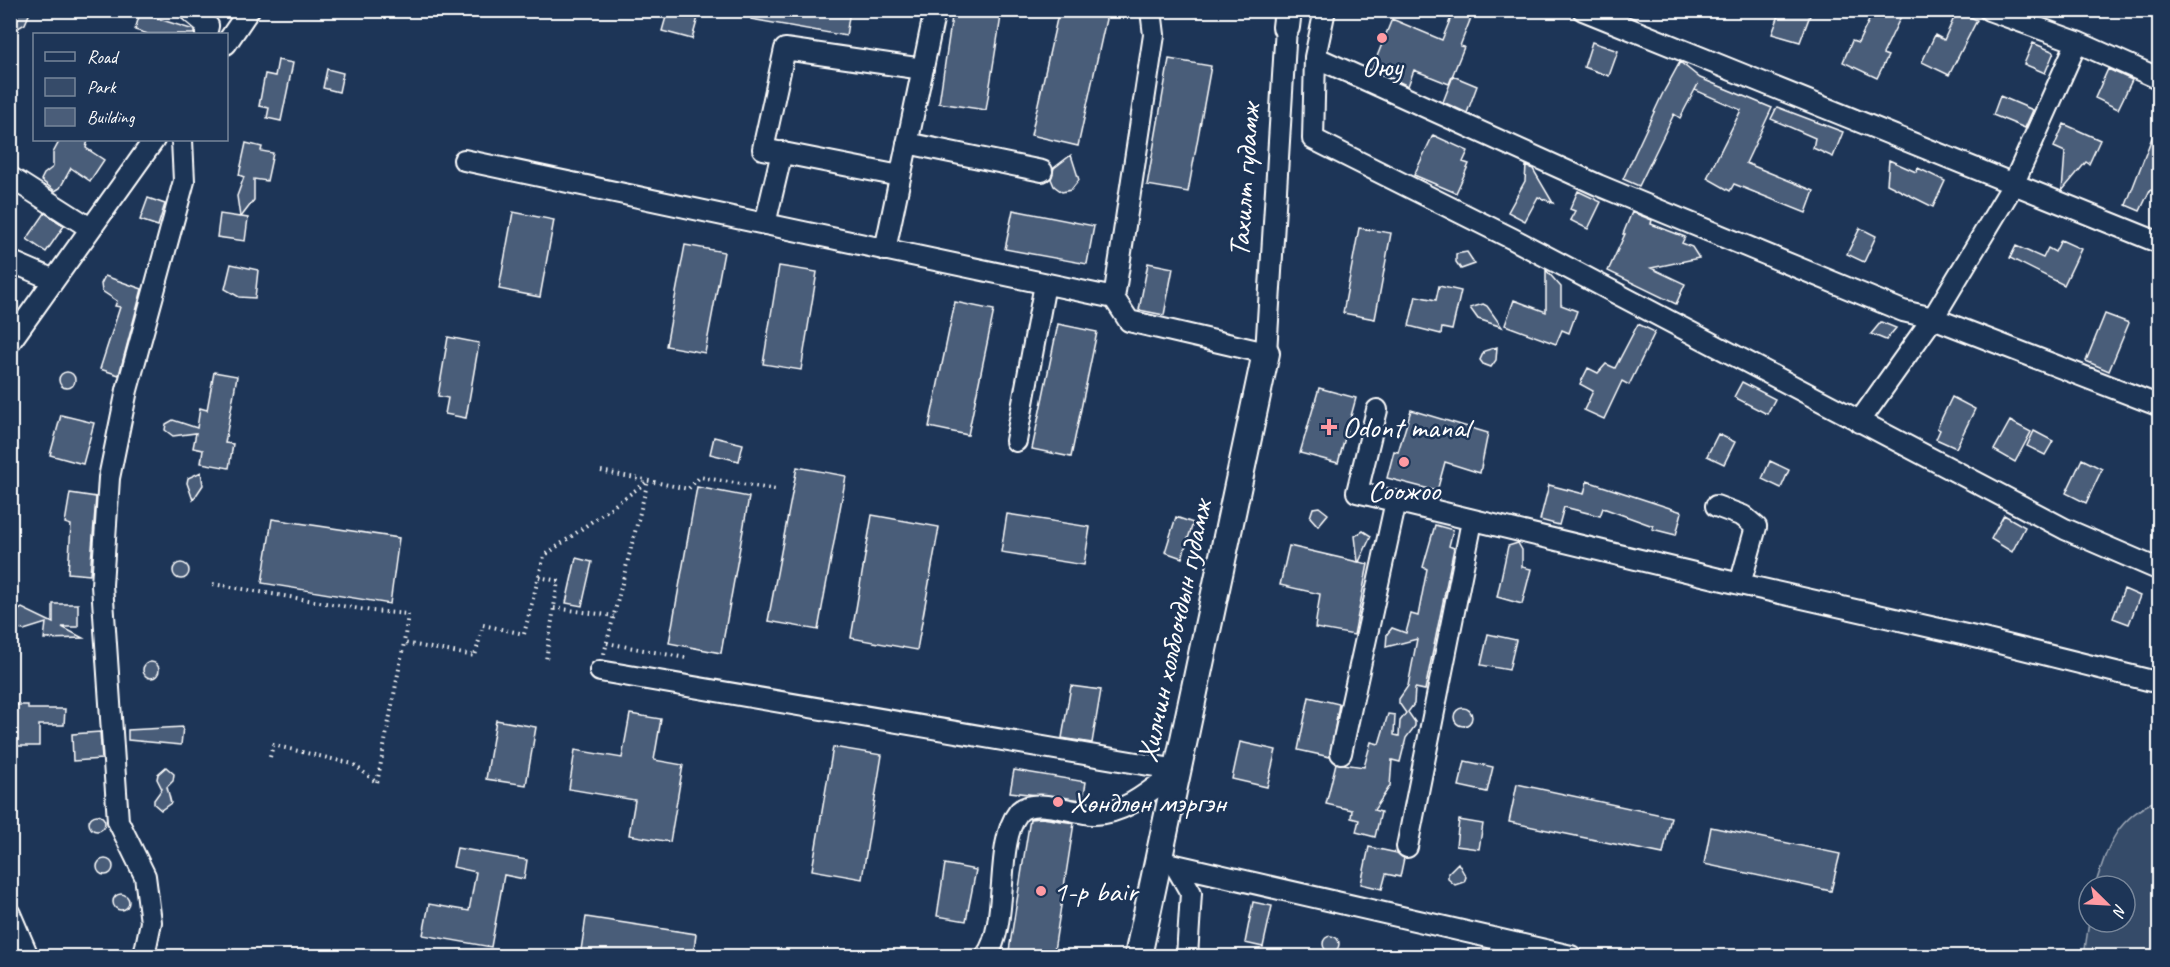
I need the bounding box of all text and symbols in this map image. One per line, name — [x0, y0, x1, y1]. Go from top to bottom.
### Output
marker: Оюу — [1375, 31, 1389, 45]
legend — [33, 33, 228, 141]
text: Road — [87, 46, 120, 68]
place label: Оюу — [1362, 47, 1404, 85]
text: Park — [87, 76, 117, 98]
street label: Тахилт гудамж — [1220, 99, 1269, 258]
text: Building — [87, 106, 136, 128]
place label: Odont manal — [1342, 408, 1475, 446]
marker: Odont manal — [1320, 418, 1338, 436]
marker: Соожоо — [1397, 455, 1411, 469]
place label: Соожоо — [1368, 471, 1442, 509]
street label: Хилчин холбоочдын гудамж — [1128, 494, 1221, 766]
place label: Хөндлөн мэргэн — [1070, 783, 1228, 821]
marker: Хөндлөн мэргэн — [1051, 795, 1065, 809]
place label: 1-p bair — [1053, 872, 1140, 910]
north arrow — [2077, 874, 2137, 934]
marker: 1-p bair — [1034, 884, 1048, 898]
text: N — [2107, 901, 2131, 921]

